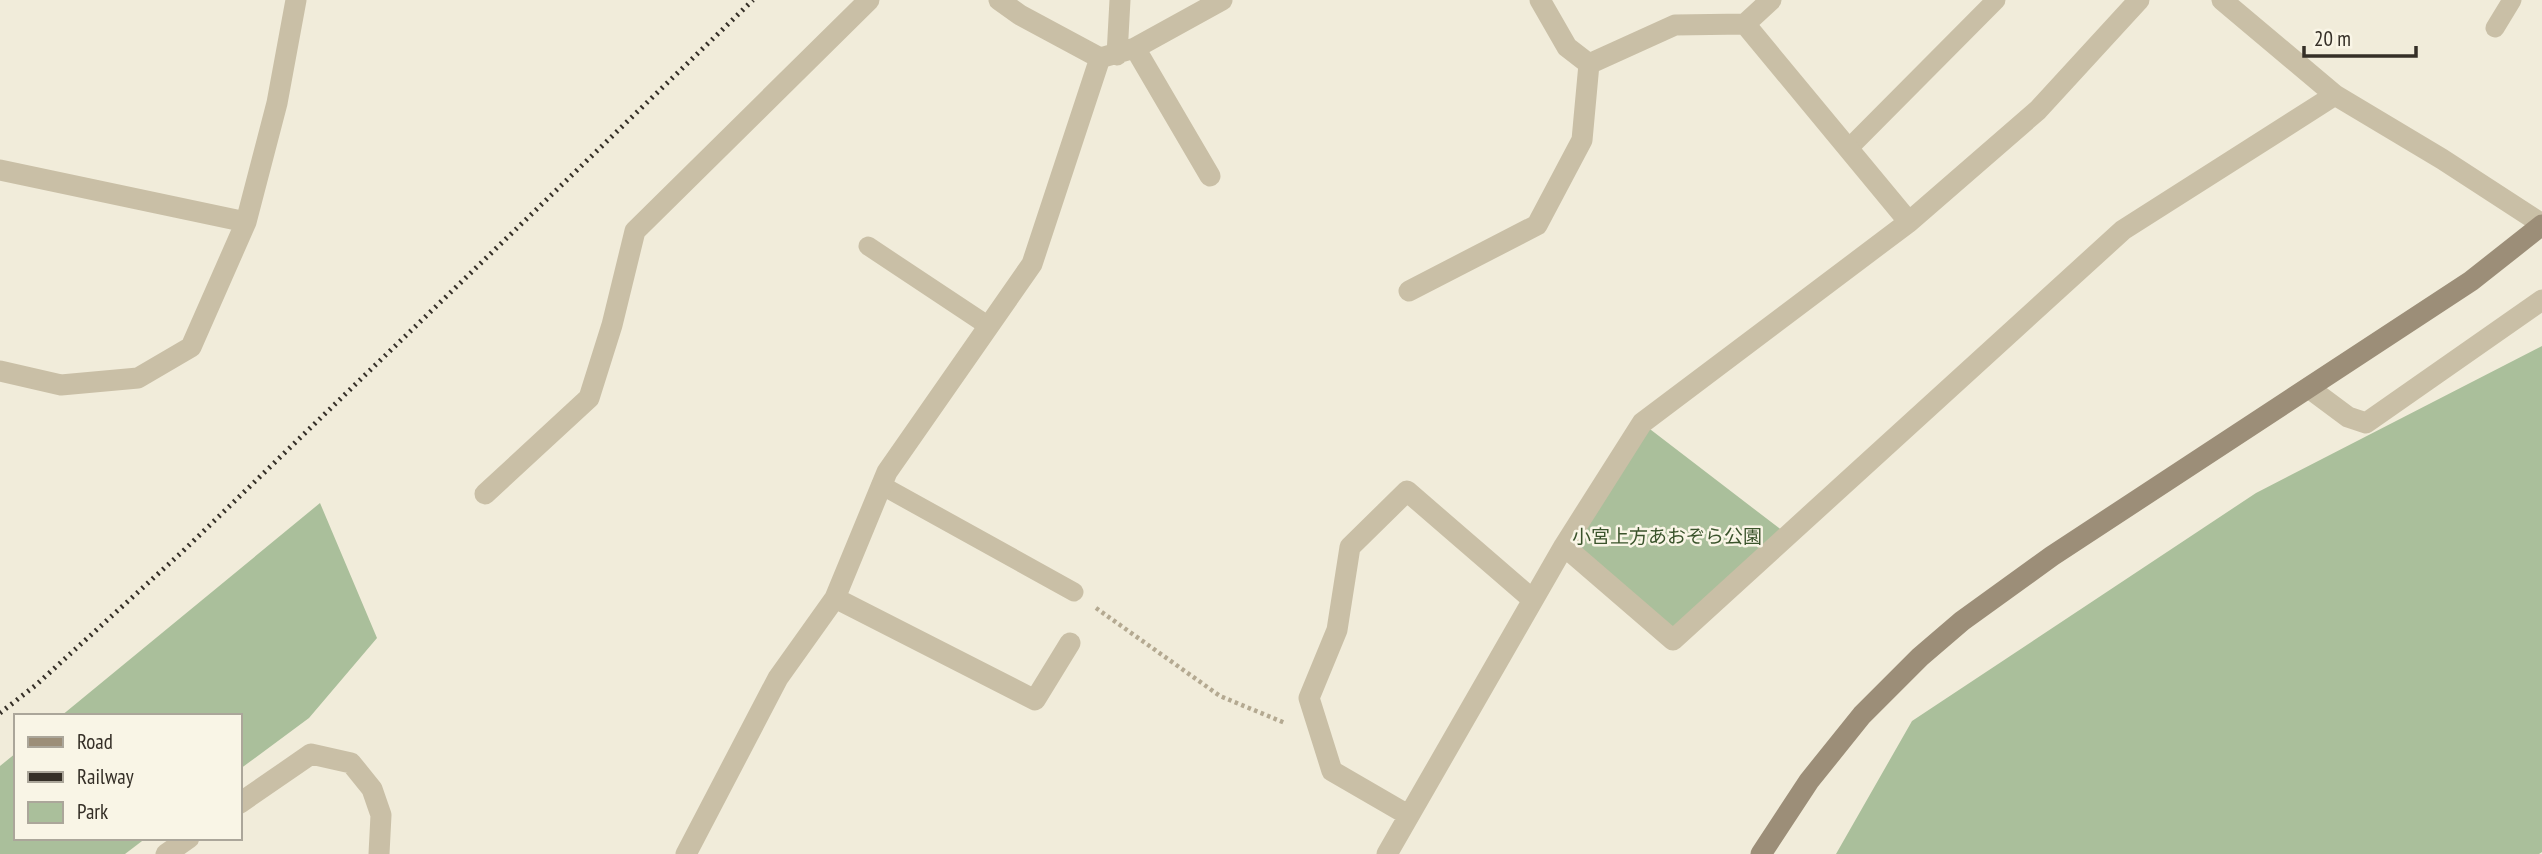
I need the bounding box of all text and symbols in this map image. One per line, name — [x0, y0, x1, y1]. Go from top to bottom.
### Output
scale bar — [2304, 14, 2416, 58]
text: 20 m — [2314, 25, 2351, 52]
park label: 小宮上方あおぞら公園 — [1572, 524, 1762, 548]
legend — [14, 714, 242, 840]
text: Road — [77, 728, 113, 755]
text: Railway — [77, 763, 134, 790]
text: Park — [77, 798, 108, 825]

